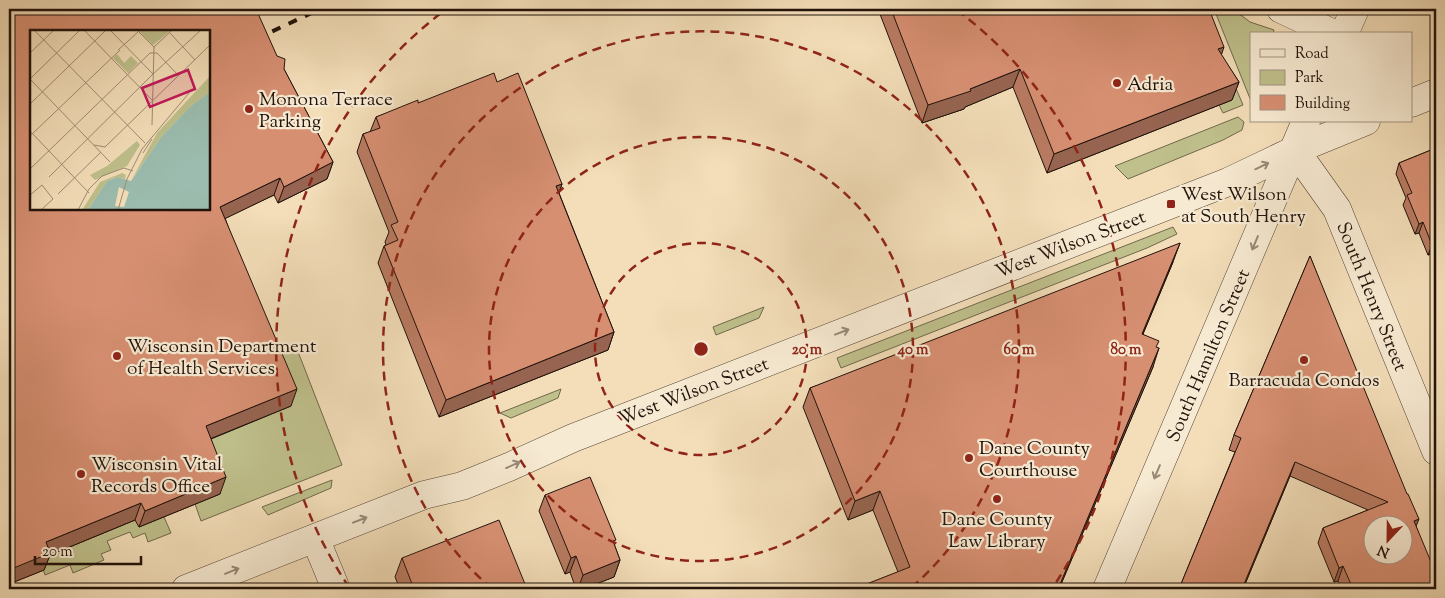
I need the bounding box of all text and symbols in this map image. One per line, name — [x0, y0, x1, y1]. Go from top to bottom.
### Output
inset map — [30, 30, 210, 210]
legend — [1250, 32, 1412, 122]
text: Road — [1295, 44, 1329, 65]
text: Park — [1295, 68, 1324, 89]
place label: Adria — [1127, 72, 1174, 99]
marker: Adria — [1111, 77, 1123, 89]
place label: Monona Terrace Parking — [259, 87, 393, 136]
text: Building — [1295, 94, 1350, 115]
marker: Monona Terrace Parking — [243, 103, 255, 115]
one-way arrow — [1254, 160, 1269, 170]
place label: West Wilson at South Henry — [1181, 182, 1307, 231]
marker: West Wilson at South Henry — [1165, 198, 1177, 210]
street label: West Wilson Street — [992, 204, 1150, 286]
street label: South Henry Street — [1328, 218, 1413, 376]
one-way arrow — [1250, 235, 1260, 250]
street label: South Hamilton Street — [1161, 265, 1258, 447]
one-way arrow — [834, 327, 849, 337]
place label: Wisconsin Department of Health Services — [127, 334, 317, 383]
centre of rings — [692, 340, 710, 358]
text: 20 m — [792, 340, 823, 361]
text: 40 m — [897, 340, 929, 361]
text: 60 m — [1004, 340, 1035, 361]
text: 80 m — [1110, 340, 1142, 361]
marker: Wisconsin Department of Health Services — [111, 350, 123, 362]
street label: West Wilson Street — [615, 351, 773, 433]
marker: Barracuda Condos — [1298, 354, 1310, 366]
place label: Barracuda Condos — [1229, 368, 1379, 395]
place label: Dane County Courthouse — [979, 436, 1090, 485]
place label: Wisconsin Vital Records Office — [91, 452, 222, 501]
marker: Dane County Courthouse — [963, 452, 975, 464]
one-way arrow — [505, 460, 520, 470]
one-way arrow — [1152, 464, 1162, 479]
marker: Wisconsin Vital Records Office — [75, 468, 87, 480]
marker: Dane County Law Library — [991, 493, 1003, 505]
place label: Dane County Law Library — [942, 507, 1053, 556]
one-way arrow — [352, 515, 367, 525]
north arrow — [1362, 516, 1412, 566]
scale bar — [35, 533, 141, 565]
text: N — [1375, 539, 1393, 562]
text: 20 m — [42, 542, 73, 563]
one-way arrow — [224, 566, 239, 575]

